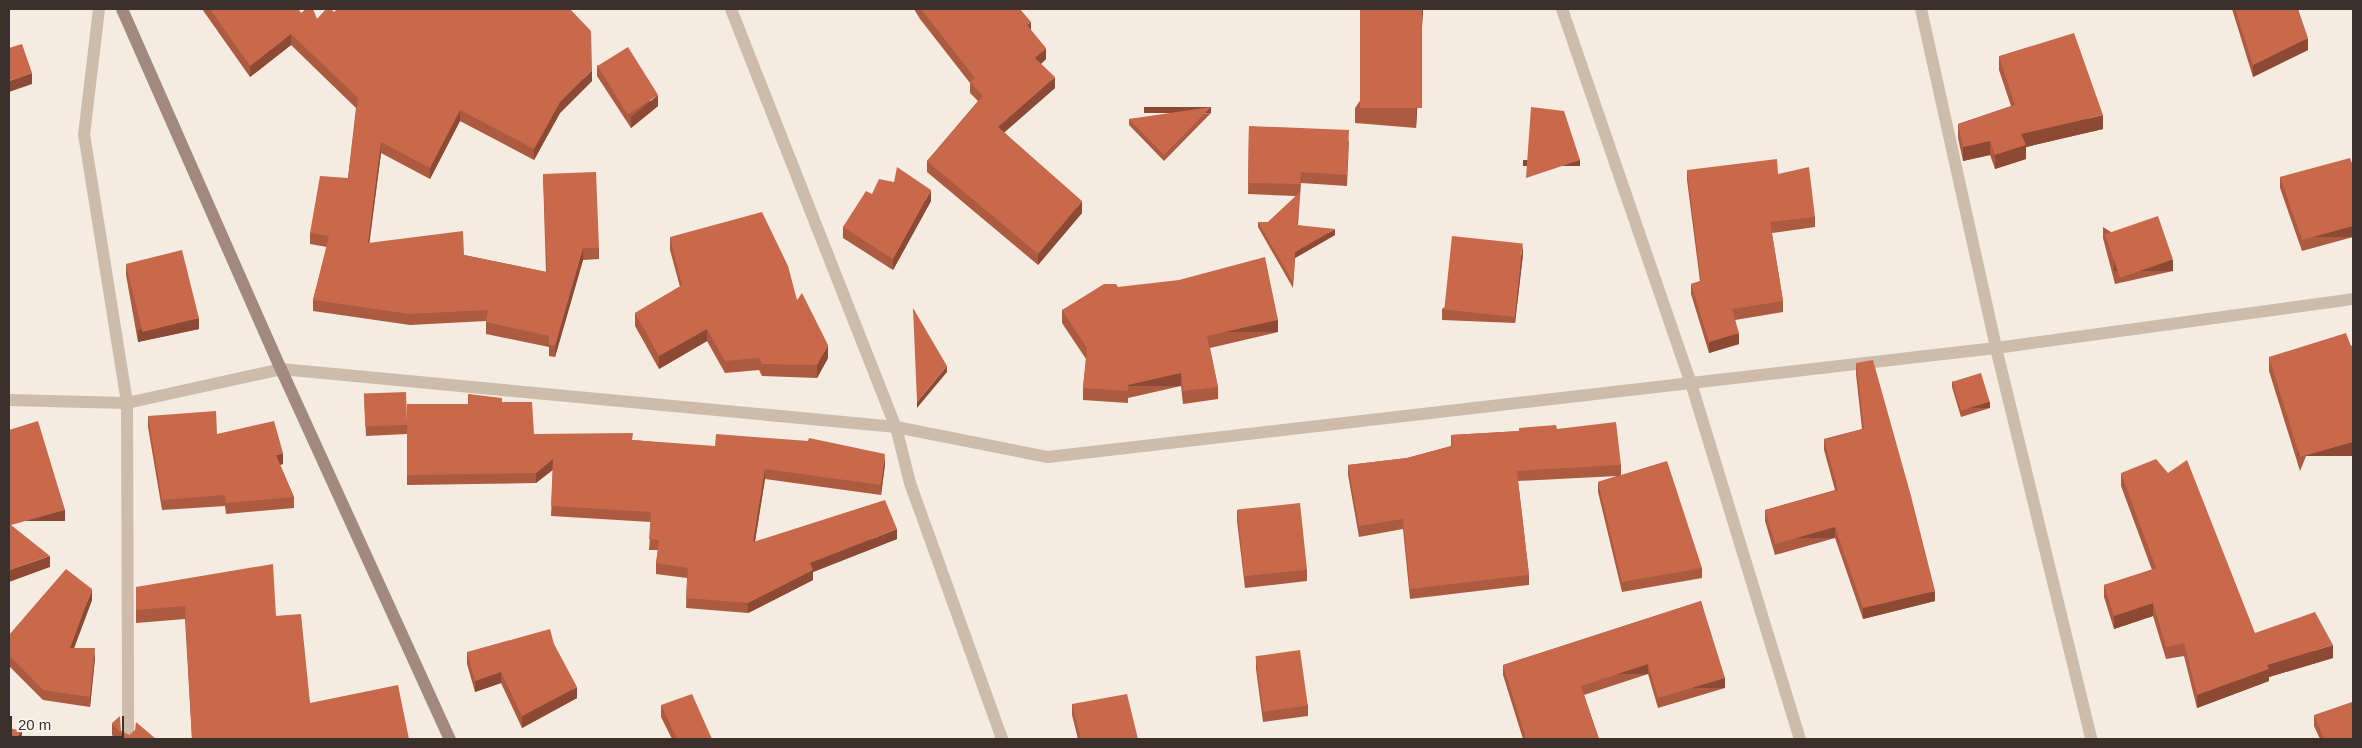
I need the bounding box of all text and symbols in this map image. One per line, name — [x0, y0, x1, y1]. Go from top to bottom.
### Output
scale bar — [12, 706, 126, 738]
text: 20 m — [18, 716, 51, 733]

